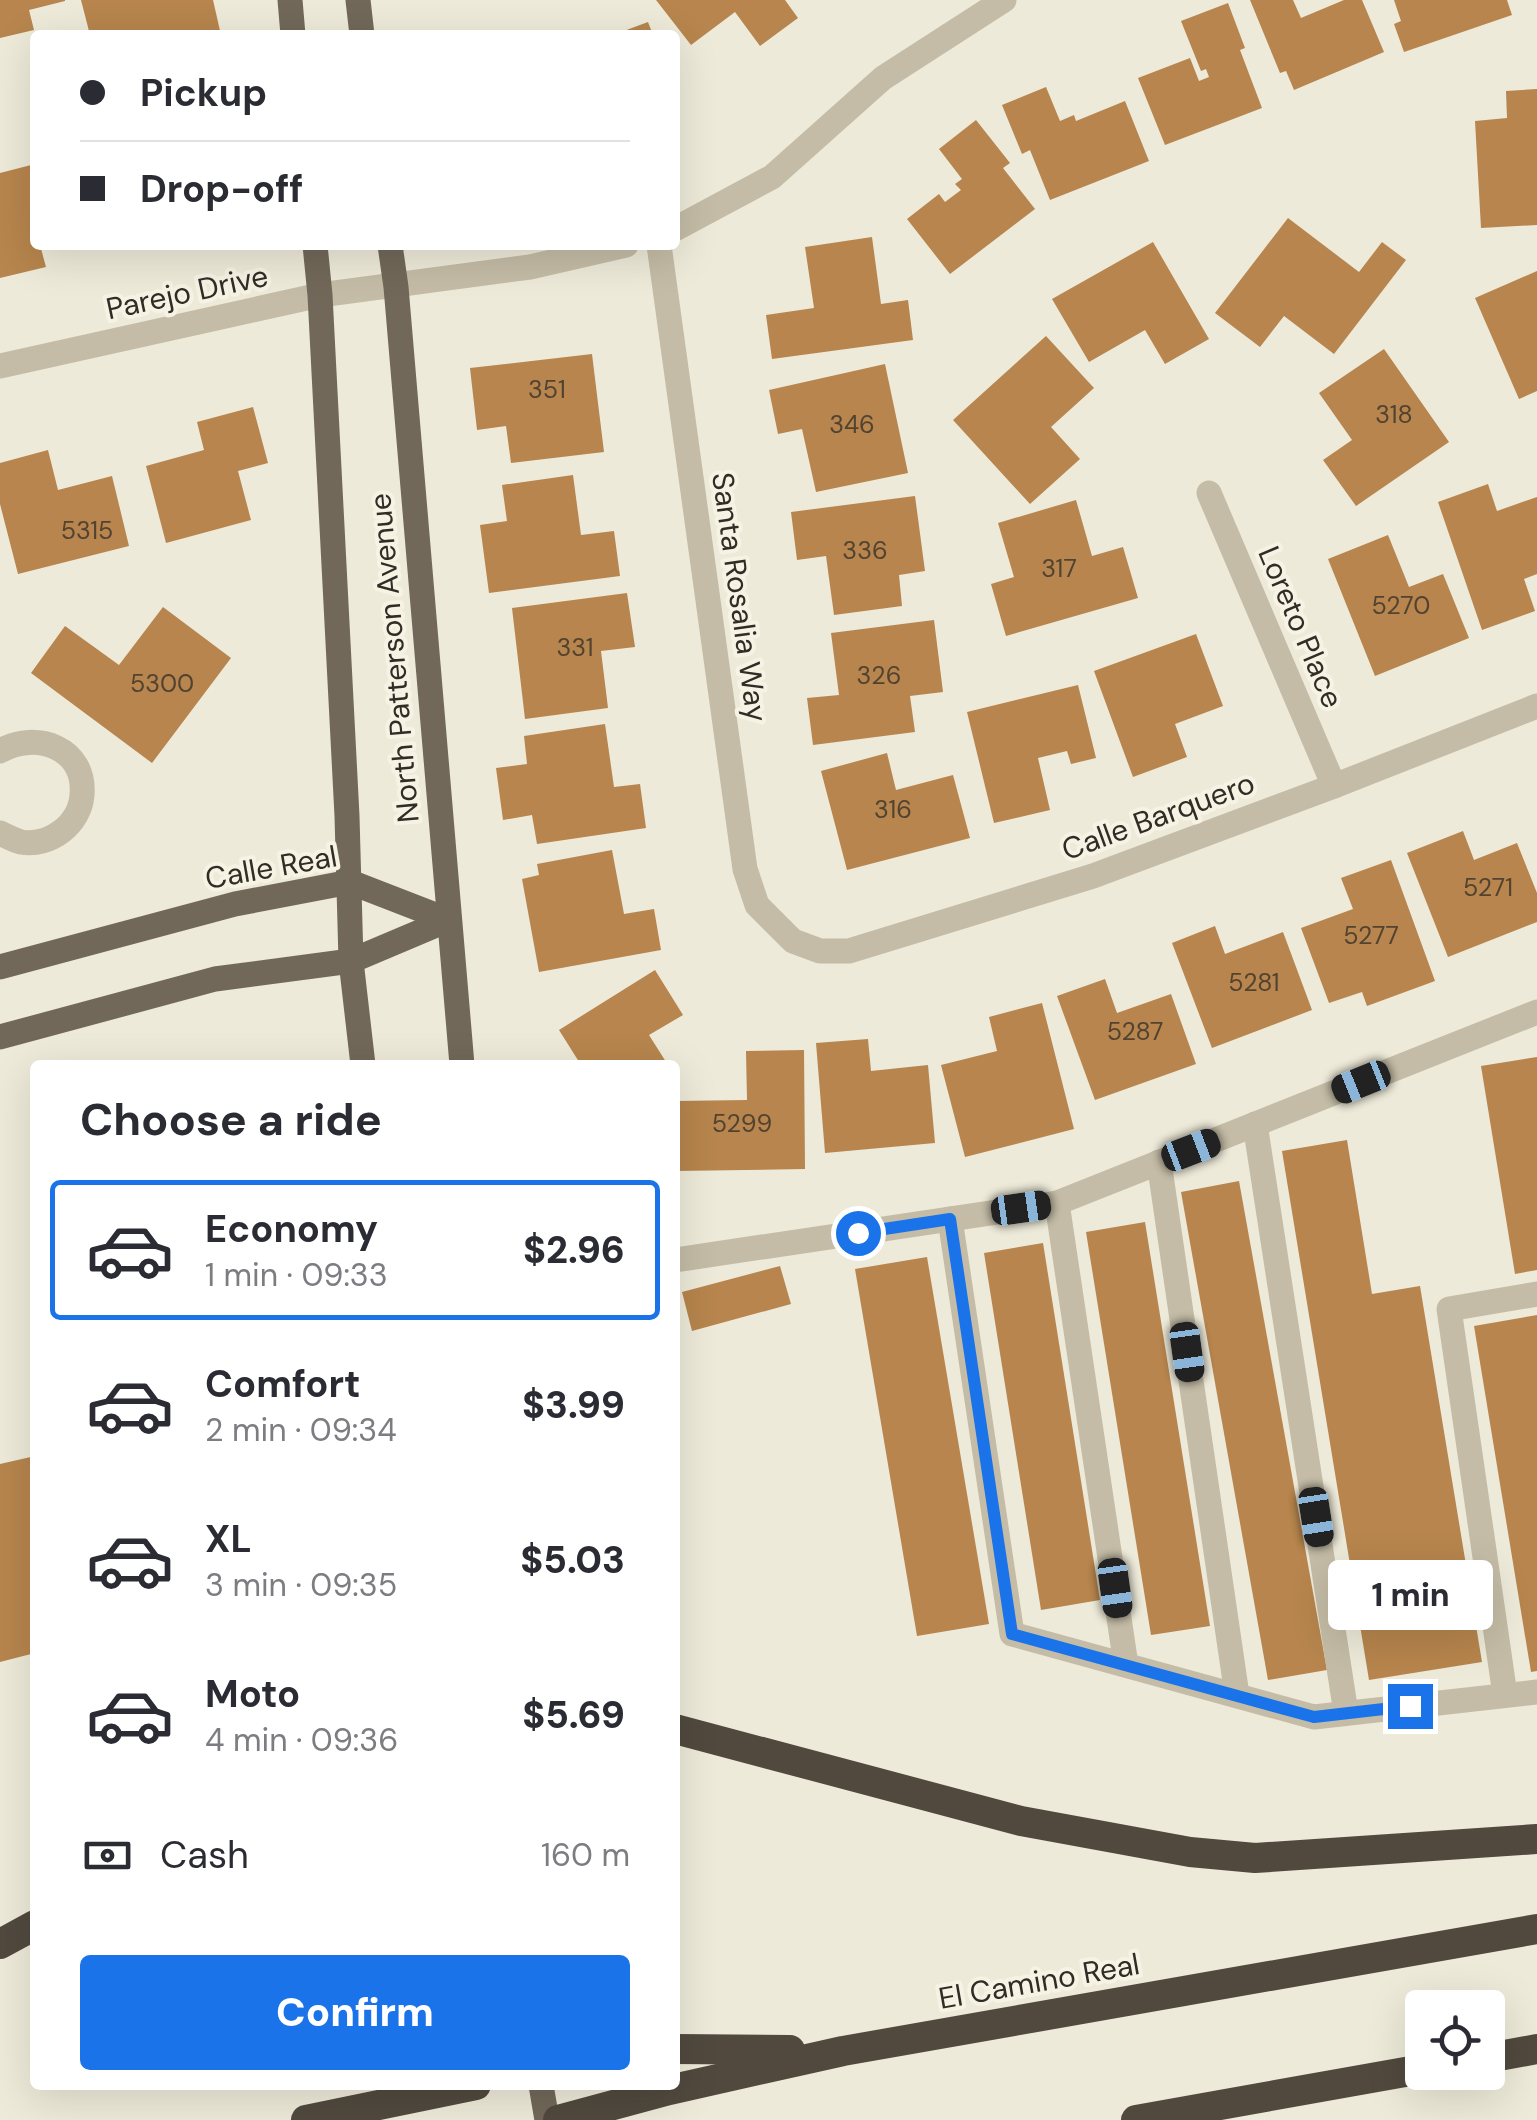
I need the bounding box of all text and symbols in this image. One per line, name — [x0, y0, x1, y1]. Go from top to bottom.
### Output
text: Pickup — [140, 68, 267, 118]
text: Drop-off — [140, 164, 303, 214]
street label: Parejo Drive — [102, 256, 272, 328]
house number: 351 — [528, 373, 566, 406]
house number: 318 — [1375, 398, 1413, 431]
house number: 346 — [829, 408, 875, 441]
street label: Santa Rosalia Way — [703, 470, 777, 725]
street label: North Patterson Avenue — [360, 492, 428, 824]
house number: 5315 — [61, 514, 113, 547]
house number: 336 — [842, 534, 888, 567]
street label: Loreto Place — [1249, 540, 1353, 714]
house number: 317 — [1041, 552, 1077, 585]
house number: 5270 — [1372, 589, 1430, 622]
house number: 331 — [557, 631, 593, 664]
house number: 326 — [857, 659, 901, 692]
house number: 5300 — [130, 667, 194, 700]
street label: Calle Barquero — [1056, 763, 1260, 869]
house number: 316 — [874, 793, 912, 826]
street label: Calle Real — [202, 836, 340, 898]
house number: 5271 — [1463, 871, 1513, 904]
house number: 5277 — [1343, 919, 1399, 952]
house number: 5281 — [1228, 966, 1280, 999]
house number: 5287 — [1107, 1015, 1163, 1048]
car — [1328, 1057, 1394, 1107]
text: Choose a ride — [80, 1090, 382, 1149]
house number: 5299 — [712, 1107, 772, 1140]
car — [1158, 1125, 1224, 1175]
car — [989, 1189, 1053, 1227]
text: Economy — [205, 1204, 378, 1254]
icon: car — [85, 1205, 175, 1295]
route start — [836, 1211, 881, 1256]
text: $2.96 — [523, 1225, 625, 1275]
text: 1 min · 09:33 — [205, 1254, 388, 1296]
car — [1168, 1320, 1206, 1384]
text: Comfort — [205, 1359, 361, 1409]
icon: car — [85, 1360, 175, 1450]
text: $3.99 — [522, 1380, 625, 1430]
text: 2 min · 09:34 — [205, 1409, 397, 1451]
car — [1296, 1485, 1336, 1549]
text: XL — [205, 1514, 252, 1564]
icon: car — [85, 1515, 175, 1605]
text: $5.03 — [520, 1535, 625, 1585]
car — [1096, 1556, 1134, 1620]
callout: 1 min — [1328, 1561, 1492, 1631]
text: 3 min · 09:35 — [205, 1564, 397, 1606]
text: 1 min — [1371, 1574, 1450, 1616]
text: Moto — [205, 1669, 300, 1719]
icon: car — [85, 1670, 175, 1760]
route end — [1388, 1684, 1433, 1729]
text: $5.69 — [522, 1690, 625, 1740]
text: 4 min · 09:36 — [205, 1719, 398, 1761]
icon: cash — [80, 1828, 135, 1883]
text: Cash — [160, 1830, 249, 1880]
text: 160 m — [541, 1834, 630, 1876]
street label: El Camino Real — [935, 1944, 1143, 2018]
button: Confirm — [80, 1955, 630, 2070]
map controls — [1405, 1990, 1505, 2090]
button: locate — [1405, 1990, 1505, 2090]

